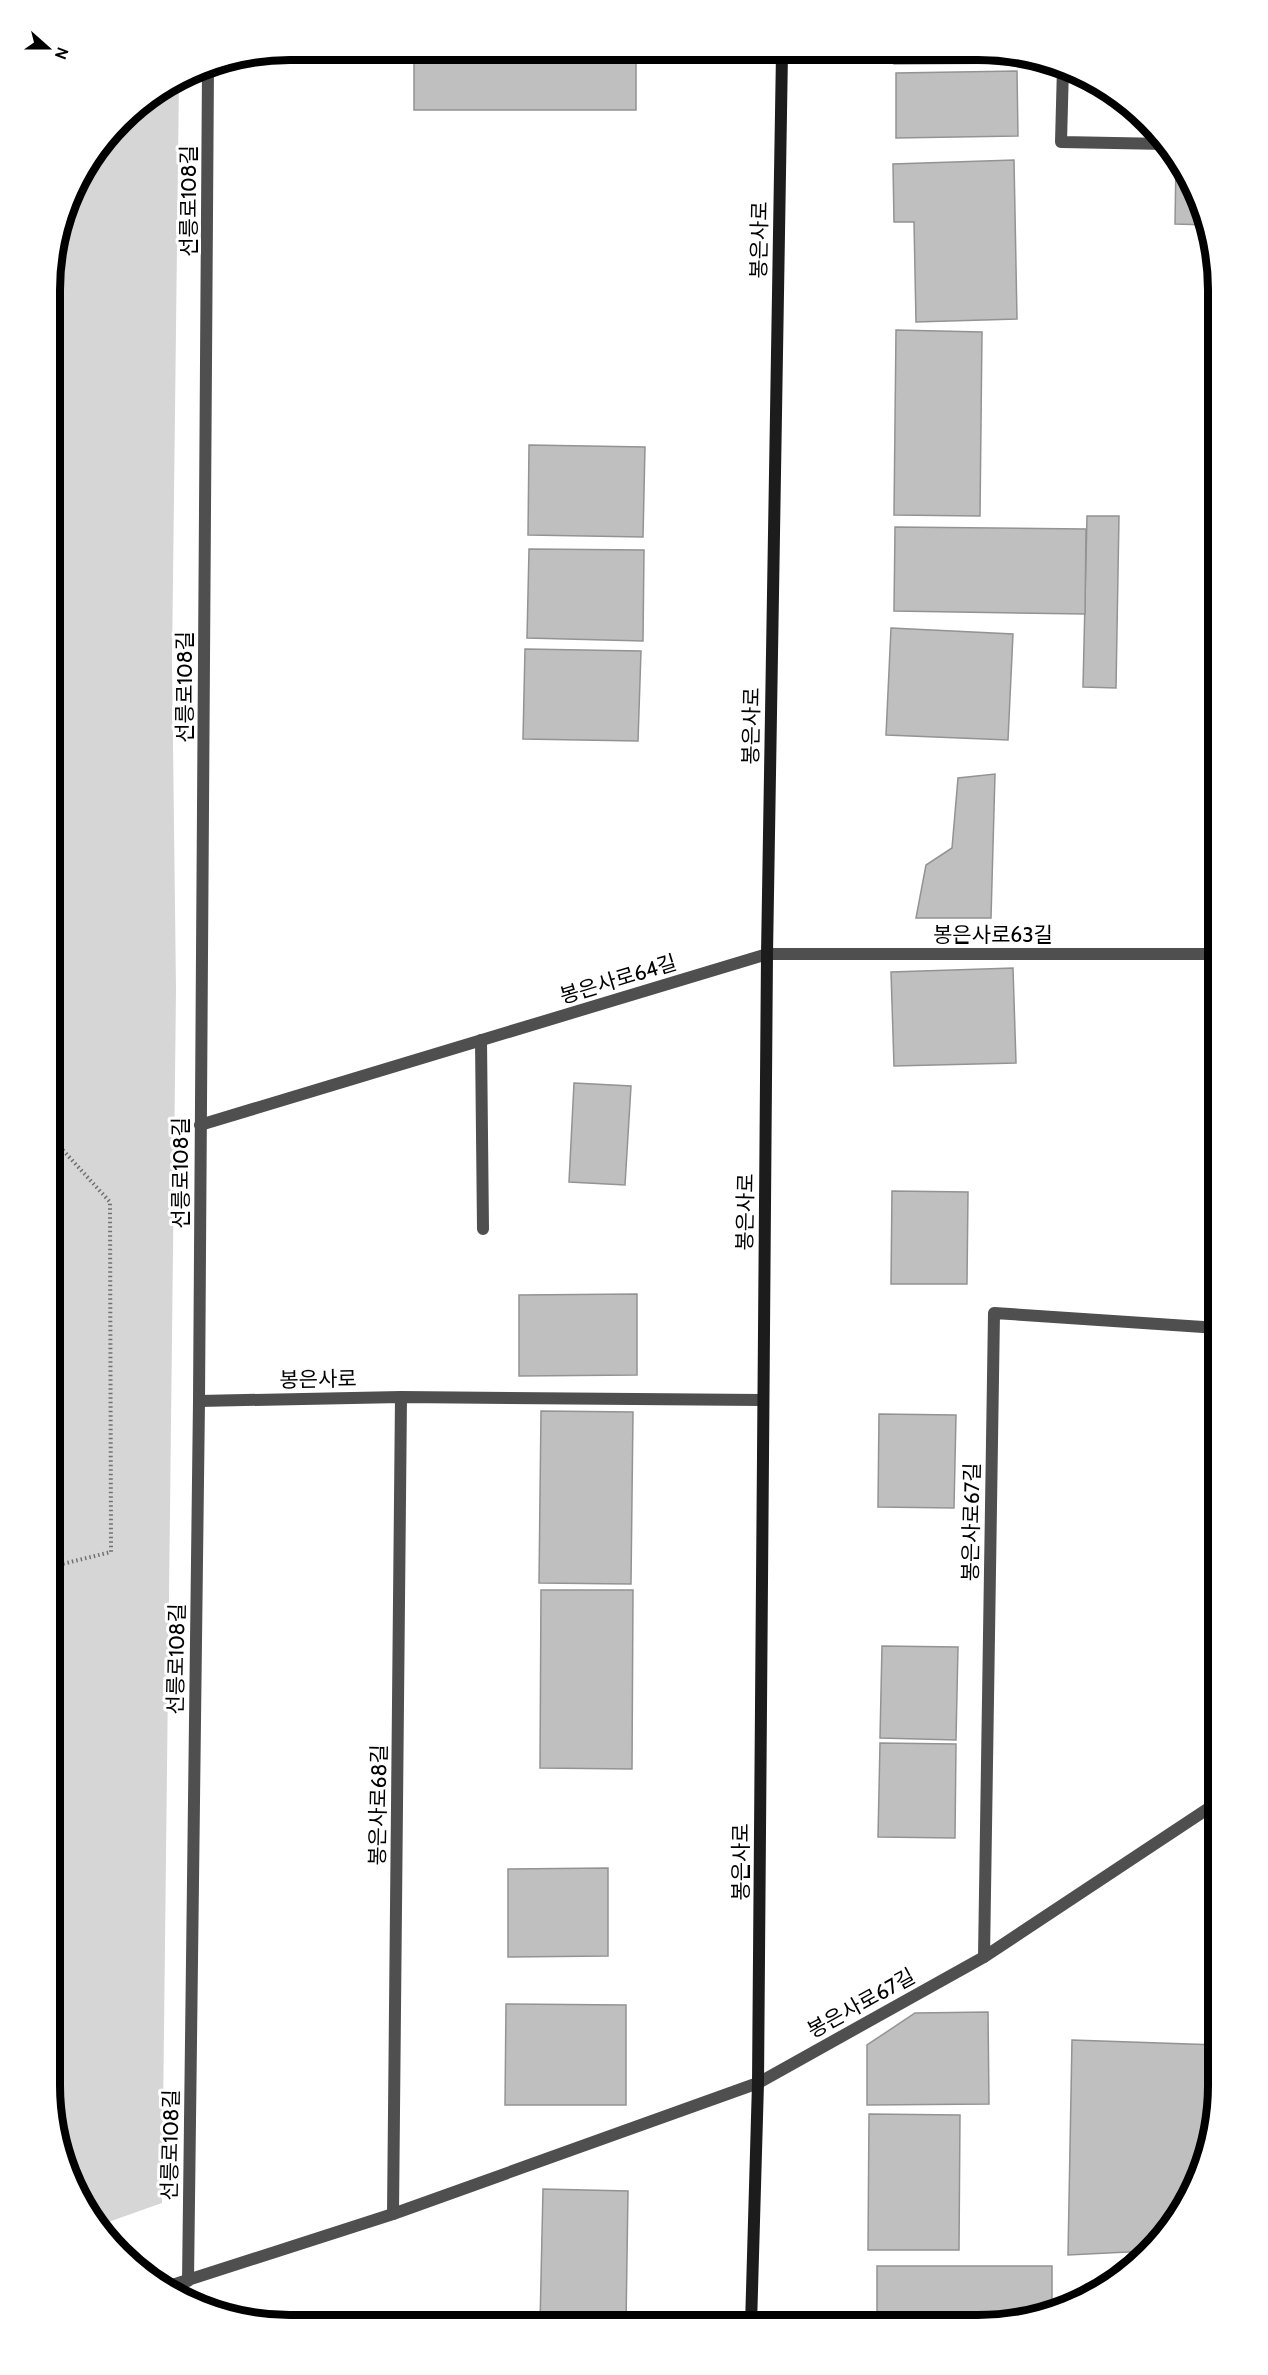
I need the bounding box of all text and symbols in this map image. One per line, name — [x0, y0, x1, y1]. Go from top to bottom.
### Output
north arrow — [18, 18, 78, 78]
text: N — [51, 45, 72, 62]
street label: 선릉로108길 — [176, 145, 201, 257]
street label: 봉은사로 — [746, 201, 772, 279]
street label: 선릉로108길 — [172, 631, 197, 743]
street label: 봉은사로 — [738, 687, 764, 765]
street label: 봉은사로63길 — [933, 922, 1053, 947]
street label: 봉은사로64길 — [557, 949, 679, 1009]
street label: 선릉로108길 — [168, 1117, 193, 1229]
street label: 봉은사로 — [732, 1173, 758, 1251]
street label: 봉은사로 — [279, 1366, 357, 1392]
street label: 봉은사로67길 — [957, 1462, 985, 1582]
street label: 선릉로108길 — [163, 1603, 189, 1715]
street label: 봉은사로68길 — [364, 1744, 392, 1866]
street label: 봉은사로 — [728, 1823, 753, 1901]
street label: 봉은사로67길 — [803, 1963, 919, 2043]
street label: 선릉로108길 — [157, 2089, 183, 2201]

